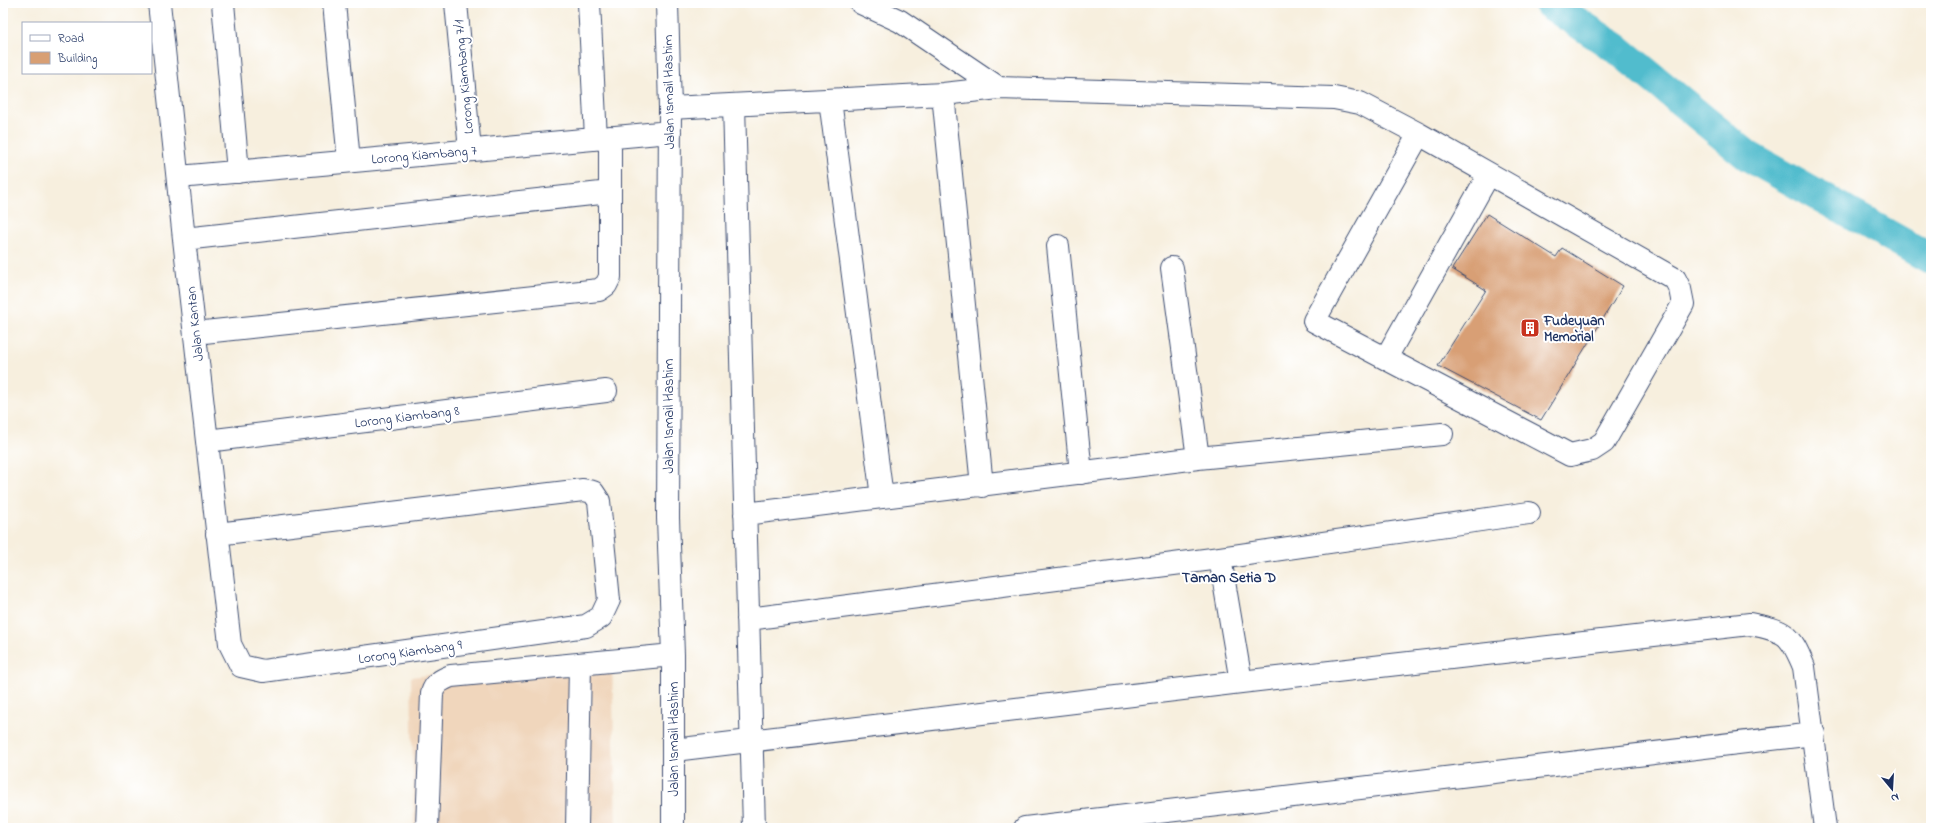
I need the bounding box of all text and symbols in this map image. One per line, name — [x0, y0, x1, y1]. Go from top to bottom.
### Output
street label: Lorong Kiambang 7/1 — [449, 18, 481, 135]
legend — [22, 22, 152, 74]
text: Road — [58, 30, 84, 48]
street label: Jalan Ismail Hashim — [658, 34, 681, 150]
text: Building — [57, 50, 97, 69]
street label: Lorong Kiambang 7 — [370, 140, 478, 172]
street label: Jalan Kantan — [181, 285, 210, 362]
place label: Fudeyuan Memorial — [1543, 311, 1605, 348]
building icon: Fudeyuan Memorial — [1519, 317, 1541, 339]
street label: Jalan Ismail Hashim — [659, 358, 680, 473]
street label: Lorong Kiambang 8 — [354, 401, 461, 435]
district label: Taman Setia D — [1182, 567, 1276, 589]
street label: Lorong Kiambang 9 — [357, 635, 464, 671]
street label: Jalan Ismail Hashim — [664, 681, 685, 796]
north arrow — [1872, 769, 1912, 809]
text: N — [1889, 789, 1901, 806]

